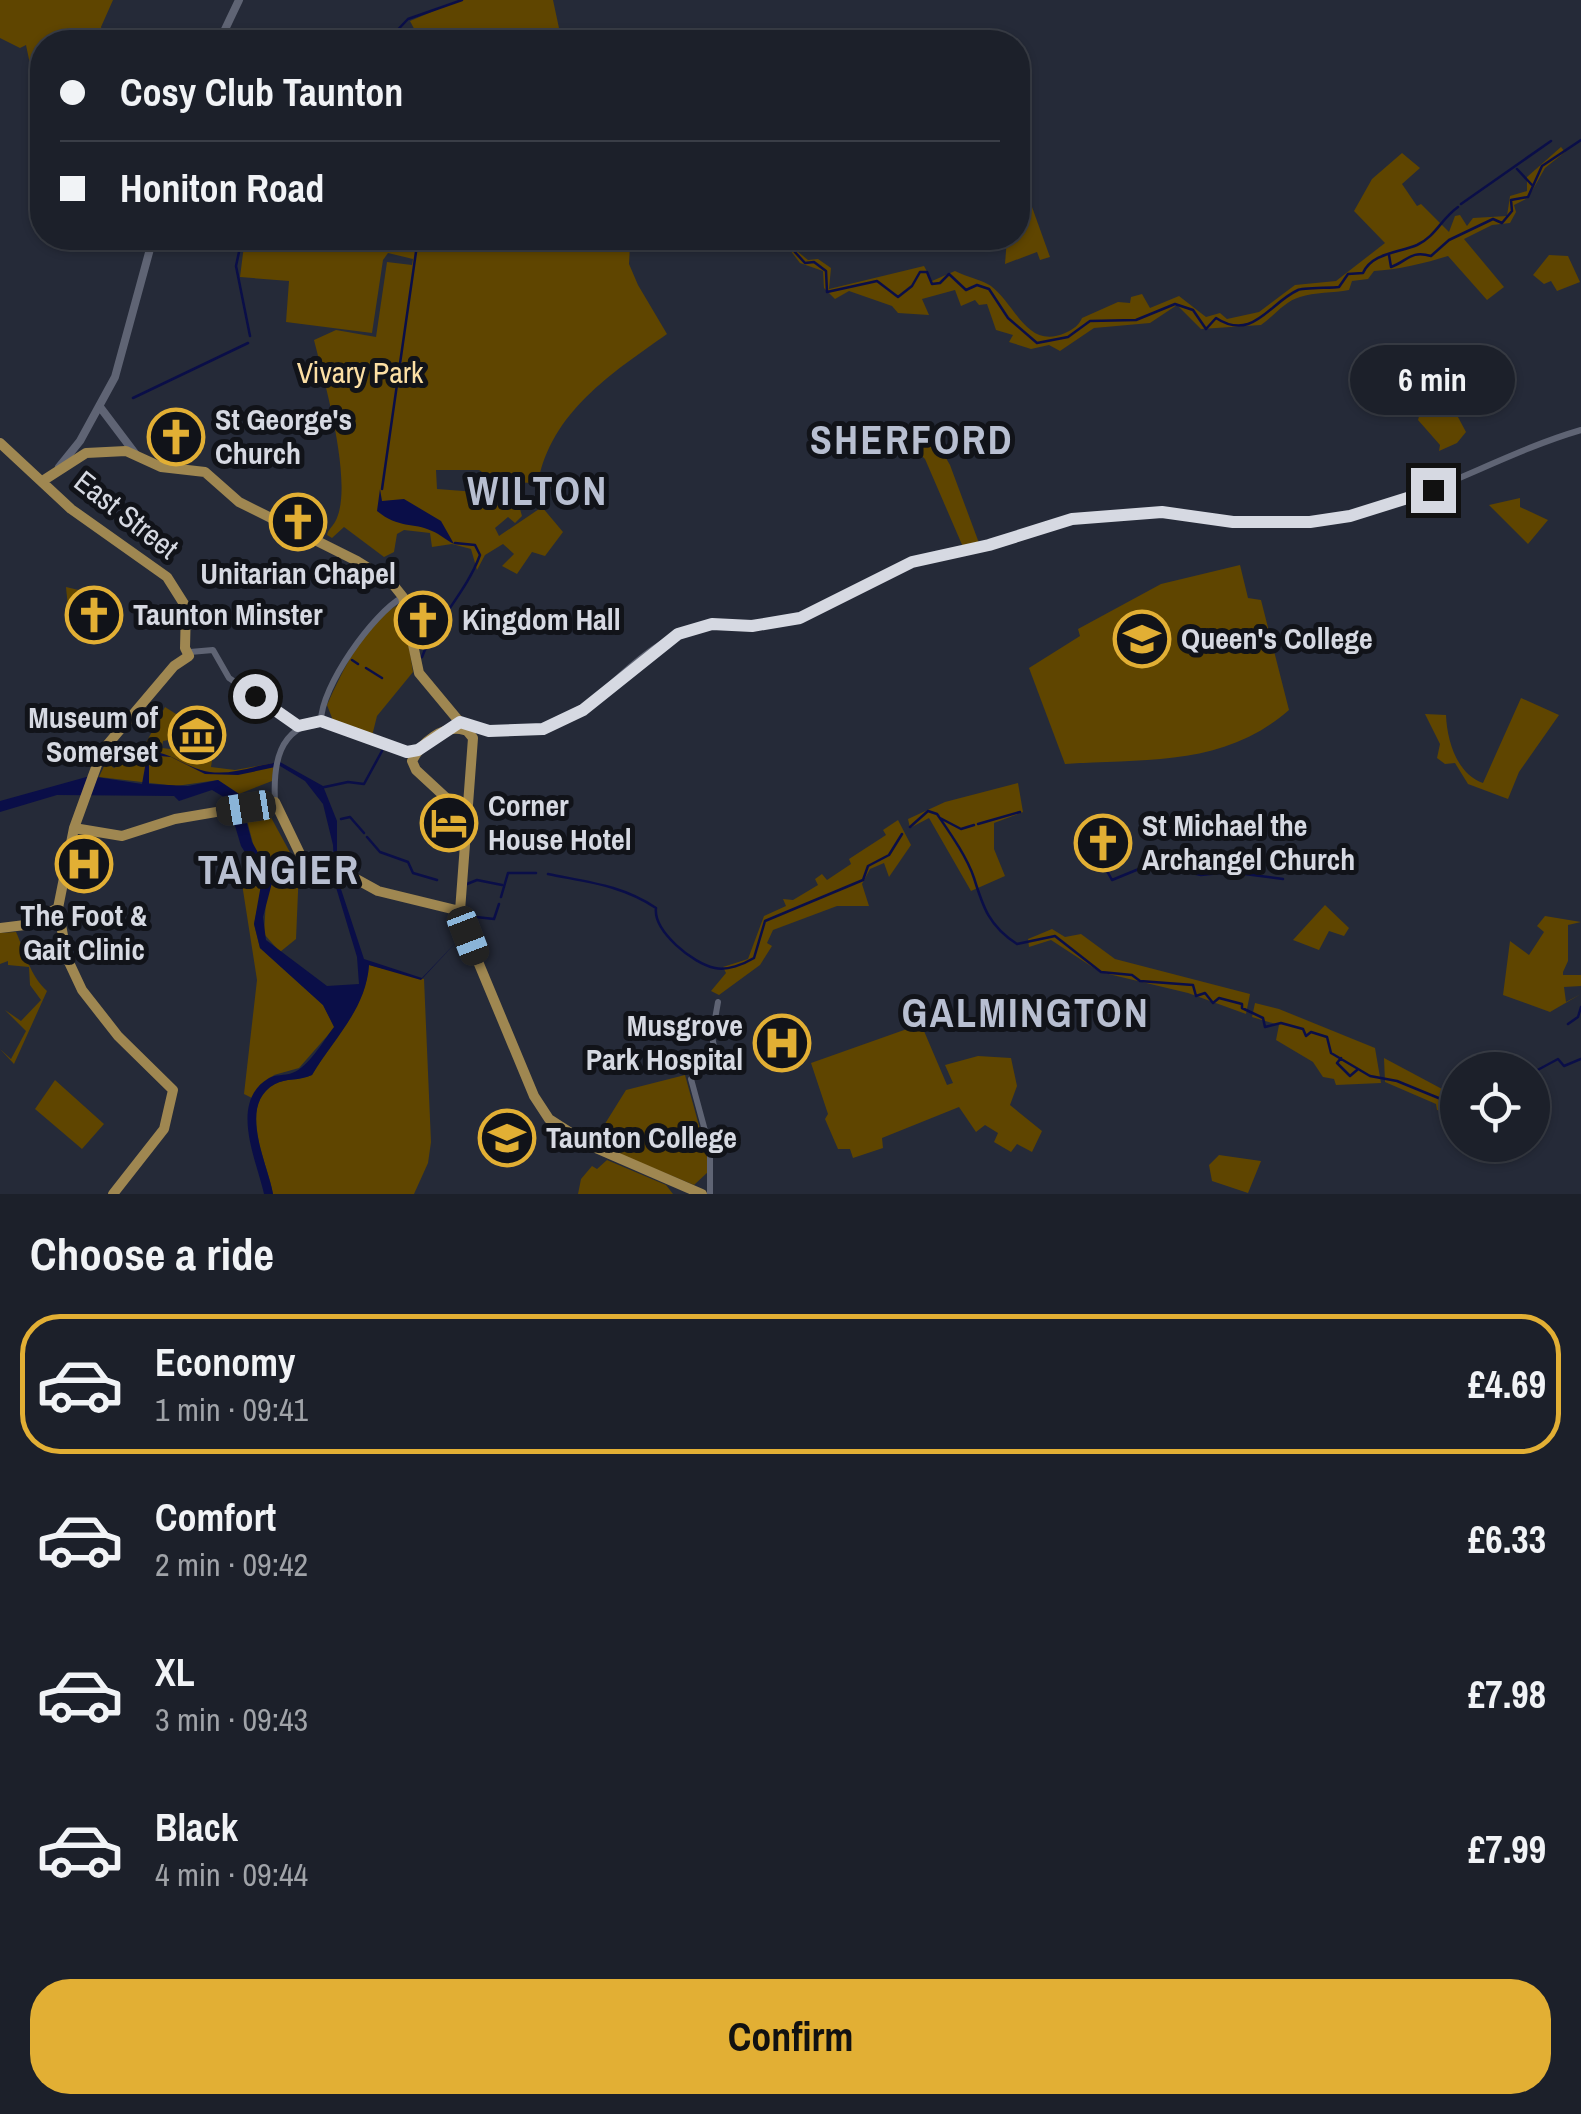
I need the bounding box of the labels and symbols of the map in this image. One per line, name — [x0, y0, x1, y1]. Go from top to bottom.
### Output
callout: 6 min — [1350, 345, 1516, 415]
park label: Vivary Park — [297, 352, 424, 392]
place label: St George's Church — [215, 399, 352, 473]
church icon: St George's Church — [146, 407, 206, 467]
district label: SHERFORD — [810, 413, 1014, 466]
street label: East Street — [66, 461, 187, 568]
district label: WILTON — [467, 464, 609, 517]
route end — [1411, 468, 1456, 513]
church icon: Unitarian Chapel — [268, 492, 328, 552]
place label: Unitarian Chapel — [200, 553, 396, 593]
church icon: Taunton Minster — [64, 585, 124, 645]
church icon: Kingdom Hall — [393, 590, 453, 650]
place label: Taunton Minster — [133, 594, 323, 634]
place label: Kingdom Hall — [462, 599, 621, 639]
school or university icon: Queen's College — [1112, 609, 1172, 669]
place label: Queen's College — [1181, 618, 1373, 658]
route start — [233, 674, 278, 719]
place label: Museum of Somerset — [28, 697, 159, 771]
museum icon: Museum of Somerset — [167, 705, 227, 765]
place label: Corner House Hotel — [488, 785, 632, 859]
car — [214, 788, 278, 828]
hotel icon: Corner House Hotel — [419, 793, 479, 853]
place label: St Michael the Archangel Church — [1142, 805, 1355, 879]
church icon: St Michael the Archangel Church — [1073, 813, 1133, 873]
hospital icon: The Foot & Gait Clinic — [54, 834, 114, 894]
district label: TANGIER — [198, 843, 360, 896]
place label: The Foot & Gait Clinic — [20, 895, 148, 969]
car — [443, 903, 493, 969]
district label: GALMINGTON — [902, 986, 1150, 1039]
place label: Musgrove Park Hospital — [586, 1005, 743, 1079]
hospital icon: Musgrove Park Hospital — [752, 1013, 812, 1073]
school or university icon: Taunton College — [477, 1108, 537, 1168]
place label: Taunton College — [546, 1117, 737, 1157]

